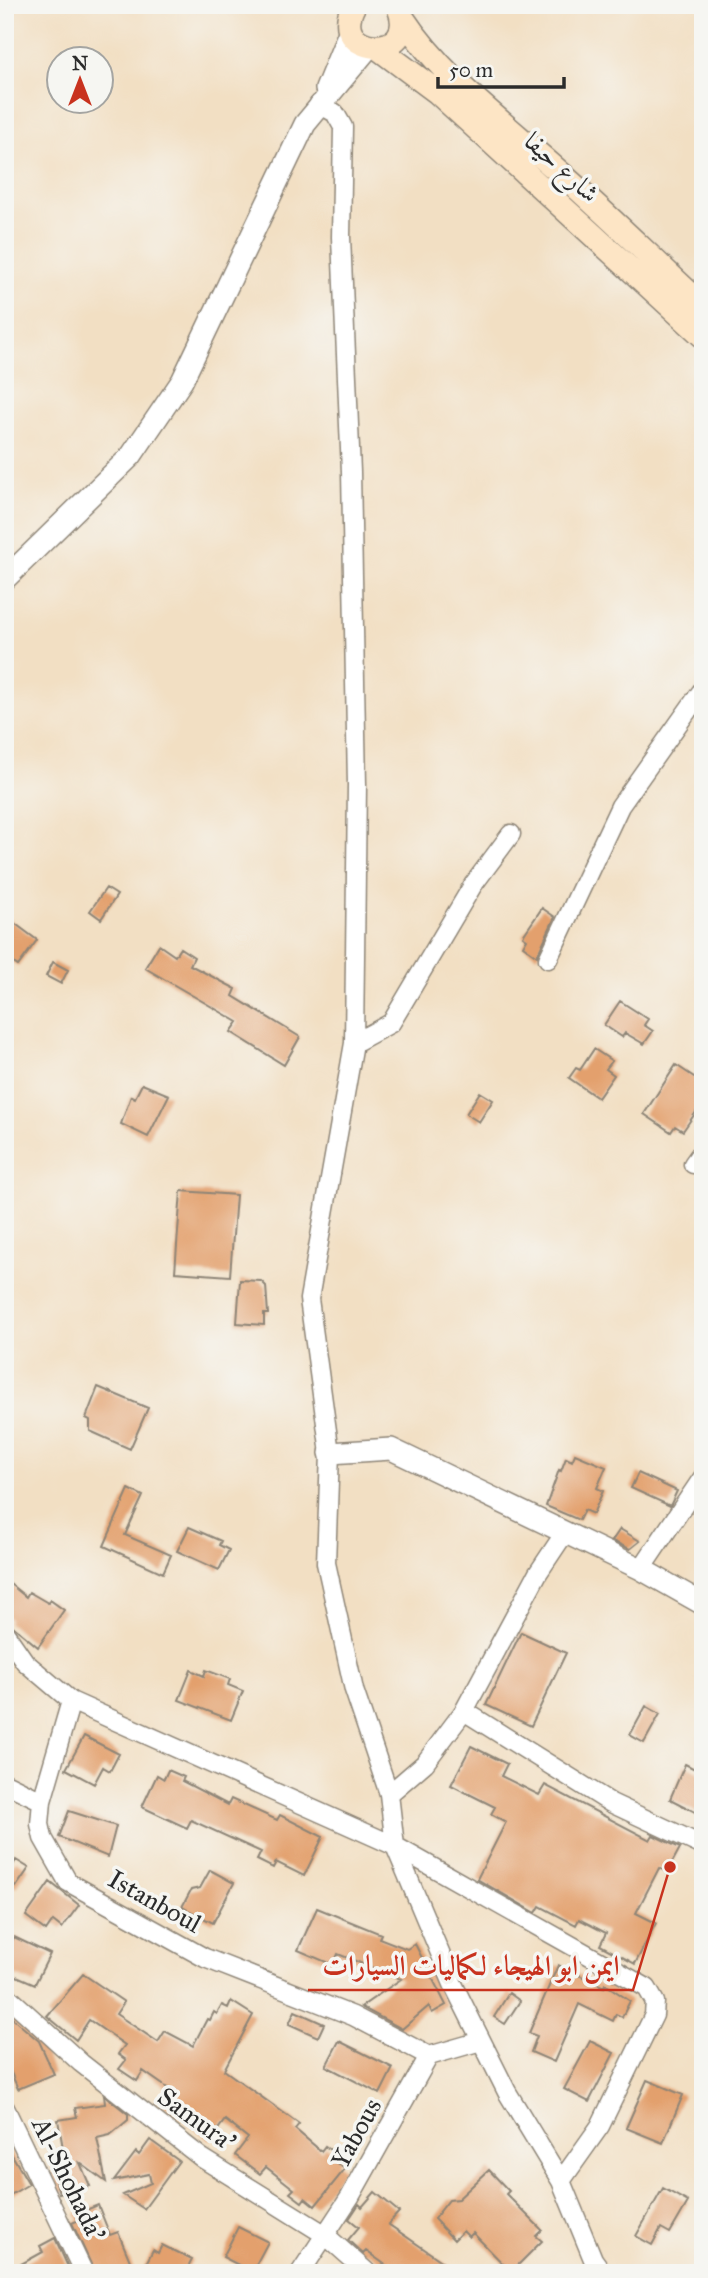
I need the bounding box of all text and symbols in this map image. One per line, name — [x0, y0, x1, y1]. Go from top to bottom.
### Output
north arrow — [46, 46, 116, 116]
scale bar — [438, 46, 564, 90]
text: N — [72, 52, 88, 75]
text: 50 m — [449, 57, 494, 83]
street label: شارع حيفا — [514, 125, 606, 213]
street label: Istanboul — [103, 1862, 207, 1940]
callout: ايمن ابو الهيجاء لكماليات السيارات — [308, 1941, 633, 1990]
text: ايمن ابو الهيجاء لكماليات السيارات — [322, 1948, 620, 1984]
street label: Samura' — [152, 2080, 242, 2158]
street label: Yabous — [324, 2092, 388, 2174]
street label: Al-Shohada' — [25, 2111, 113, 2246]

